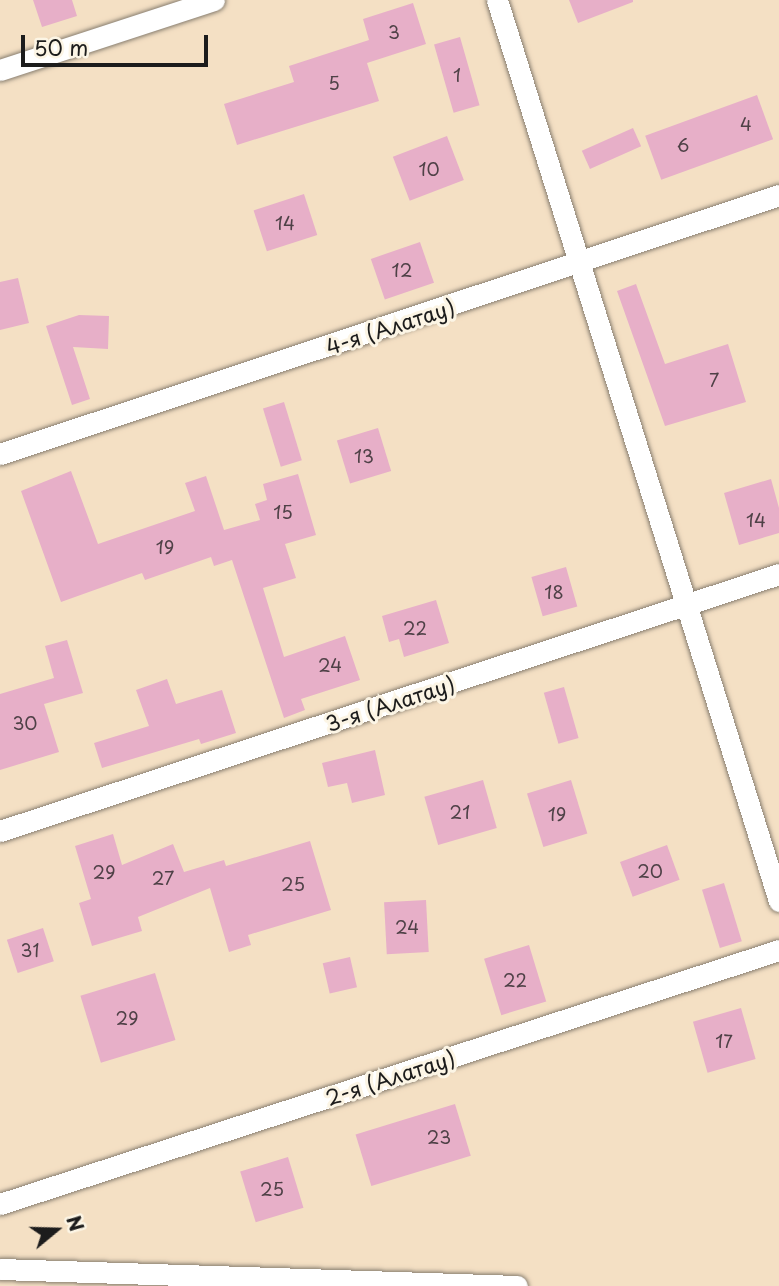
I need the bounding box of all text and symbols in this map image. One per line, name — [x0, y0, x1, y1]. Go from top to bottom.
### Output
scale bar — [24, 21, 212, 65]
house number: 3 — [388, 21, 400, 43]
text: 50 m — [34, 31, 88, 63]
house number: 1 — [453, 64, 461, 86]
house number: 5 — [328, 72, 340, 94]
house number: 4 — [740, 113, 752, 135]
house number: 6 — [677, 134, 689, 156]
house number: 10 — [418, 158, 440, 180]
house number: 14 — [275, 212, 295, 234]
house number: 12 — [392, 259, 412, 281]
street label: 4-я (Алатау) — [322, 293, 458, 359]
house number: 7 — [709, 369, 719, 391]
house number: 13 — [354, 445, 374, 467]
house number: 15 — [273, 501, 293, 523]
house number: 14 — [746, 509, 766, 531]
house number: 19 — [156, 536, 174, 558]
house number: 18 — [544, 581, 564, 603]
house number: 22 — [403, 617, 427, 639]
house number: 24 — [318, 654, 342, 676]
street label: 3-я (Алатау) — [322, 670, 458, 736]
house number: 30 — [12, 712, 38, 734]
house number: 21 — [450, 801, 470, 823]
house number: 19 — [548, 803, 566, 825]
house number: 20 — [637, 860, 663, 882]
house number: 29 — [93, 861, 115, 883]
house number: 27 — [152, 867, 174, 889]
house number: 25 — [281, 873, 305, 895]
house number: 24 — [395, 916, 419, 938]
house number: 31 — [21, 939, 39, 961]
house number: 22 — [503, 969, 527, 991]
house number: 29 — [116, 1007, 138, 1029]
house number: 17 — [715, 1030, 733, 1052]
street label: 2-я (Алатау) — [322, 1044, 458, 1110]
house number: 23 — [427, 1126, 451, 1148]
house number: 25 — [260, 1178, 284, 1200]
north arrow — [21, 1195, 91, 1265]
text: N — [60, 1211, 92, 1235]

